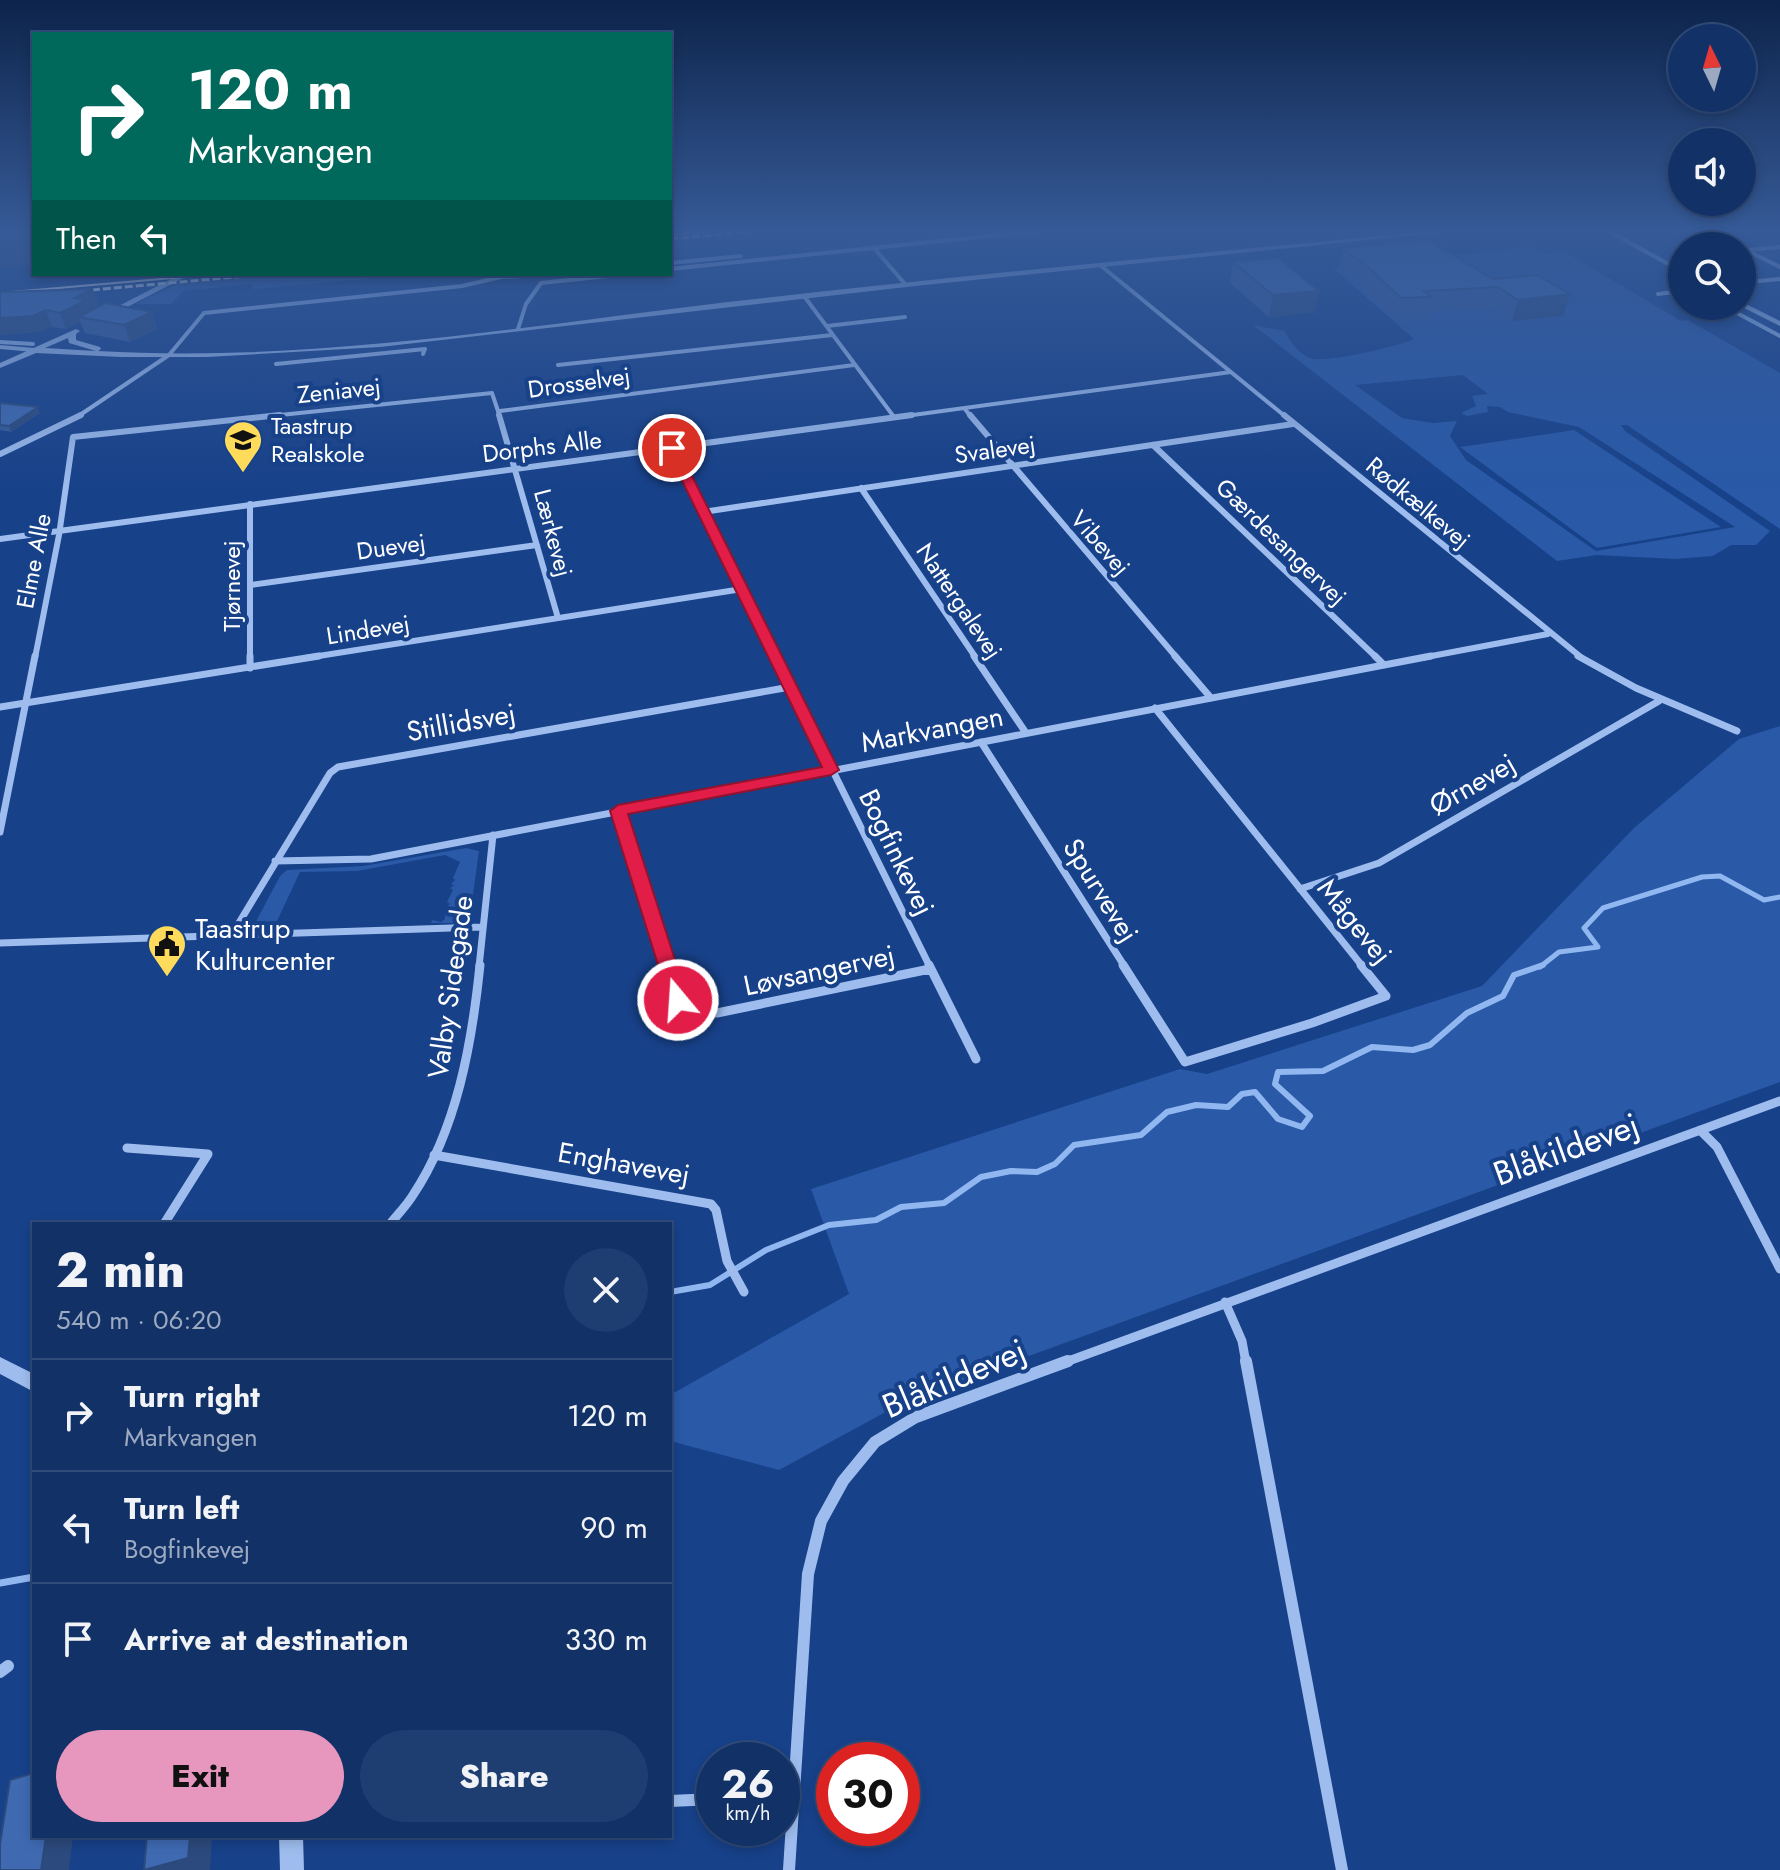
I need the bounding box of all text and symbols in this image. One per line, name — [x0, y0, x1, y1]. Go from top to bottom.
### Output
north arrow — [1668, 24, 1756, 112]
map controls — [1668, 24, 1756, 320]
text: 120 m — [188, 49, 353, 130]
icon: right — [56, 64, 160, 168]
text: Markvangen — [188, 124, 373, 176]
button: sound — [1668, 128, 1756, 216]
icon: left — [133, 216, 177, 260]
text: Then — [56, 217, 117, 260]
button: search — [1668, 232, 1756, 320]
street label: Drosselvej — [525, 358, 632, 407]
street label: Zeniavej — [296, 369, 382, 412]
place label: Taastrup Realskole — [271, 408, 365, 471]
pin — [638, 414, 706, 482]
school or university icon: Taastrup Realskole — [222, 419, 264, 474]
street label: Dorphs Alle — [480, 422, 604, 471]
icon: arrive — [650, 426, 694, 470]
street label: Svalevej — [952, 427, 1038, 472]
street label: Rødkælkevej — [1358, 448, 1478, 557]
street label: Gærdesangervej — [1208, 470, 1355, 613]
street label: Lærkevej — [525, 485, 582, 581]
street label: Vibevej — [1062, 502, 1139, 583]
street label: Elme Alle — [7, 510, 60, 611]
street label: Duevej — [354, 524, 428, 569]
street label: Nattergalevej — [908, 536, 1011, 666]
street label: Tjørnevej — [214, 540, 249, 632]
street label: Lindevej — [324, 606, 412, 653]
street label: Stillidsvej — [403, 693, 519, 752]
street label: Markvangen — [857, 696, 1007, 763]
street label: Ørnevej — [1421, 743, 1523, 826]
street label: Bogfinkevej — [848, 782, 945, 922]
street label: Spurvevej — [1053, 830, 1149, 950]
street label: Mågevej — [1307, 870, 1402, 973]
street label: Valby Sidegade — [417, 893, 484, 1081]
place label: Taastrup Kulturcenter — [195, 908, 335, 981]
public building icon: Taastrup Kulturcenter — [146, 923, 188, 978]
street label: Løvsangervej — [740, 934, 898, 1006]
position arrow — [636, 958, 720, 1042]
street label: Blåkildevej — [1486, 1100, 1646, 1198]
street label: Enghavevej — [555, 1132, 693, 1195]
text: 2 min — [56, 1236, 185, 1305]
button: close — [564, 1248, 648, 1332]
text: 540 m · 06:20 — [56, 1301, 222, 1339]
street label: Blåkildevej — [875, 1326, 1034, 1431]
text: Turn right — [124, 1375, 260, 1418]
icon: right — [56, 1393, 100, 1437]
text: 120 m — [567, 1394, 648, 1437]
text: Markvangen — [124, 1418, 258, 1456]
text: Turn left — [124, 1487, 239, 1530]
icon: left — [56, 1505, 100, 1549]
text: 90 m — [580, 1506, 648, 1549]
text: Bogfinkevej — [124, 1530, 250, 1568]
icon: arrive — [56, 1617, 100, 1661]
text: Arrive at destination — [124, 1618, 409, 1661]
text: 330 m — [565, 1618, 648, 1661]
button: Exit — [56, 1730, 344, 1822]
button: Share — [360, 1730, 648, 1822]
speed limit sign: 30 — [816, 1742, 920, 1846]
text: 26 — [722, 1755, 775, 1813]
text: km/h — [725, 1799, 771, 1828]

